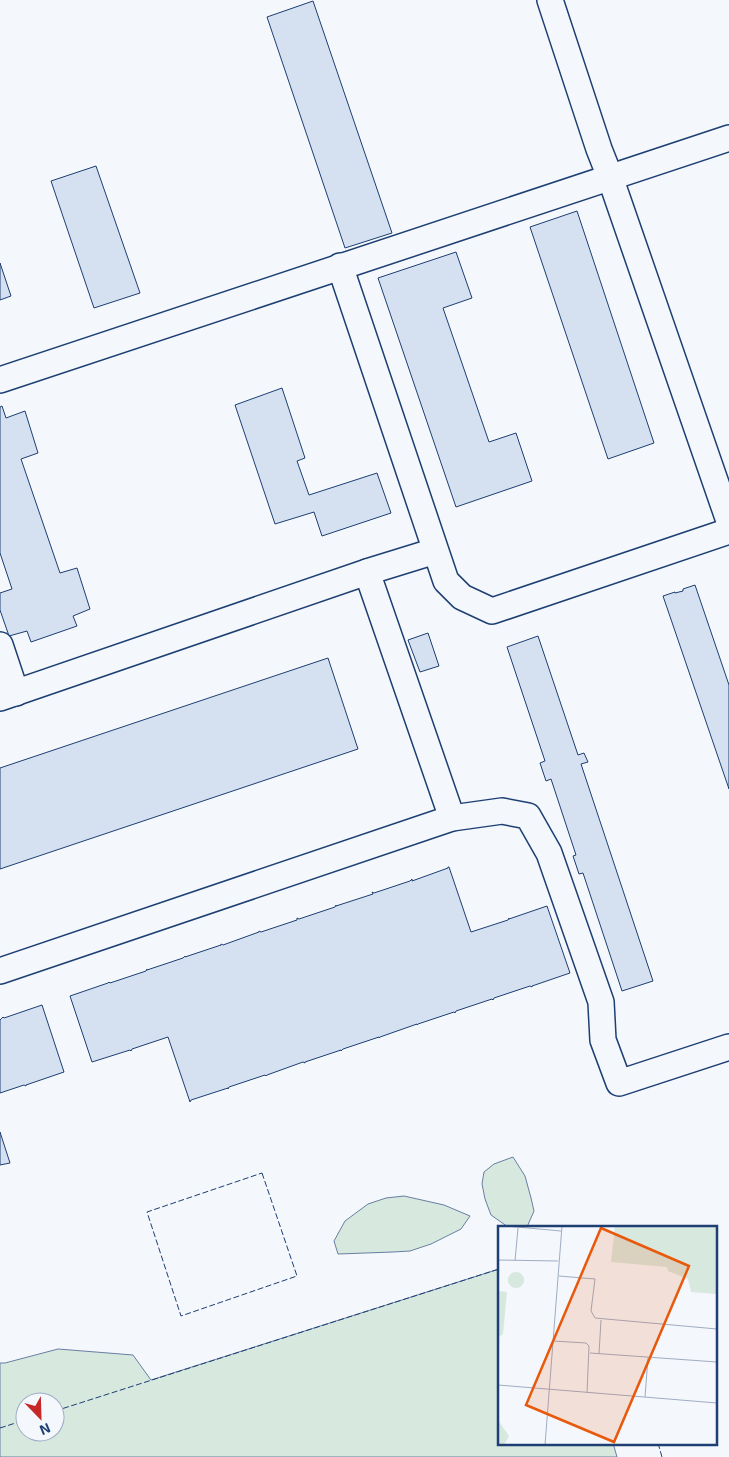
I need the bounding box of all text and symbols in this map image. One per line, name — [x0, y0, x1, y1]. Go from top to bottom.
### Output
inset map — [498, 1226, 716, 1444]
north arrow — [15, 1392, 65, 1442]
text: N — [37, 1420, 53, 1439]

